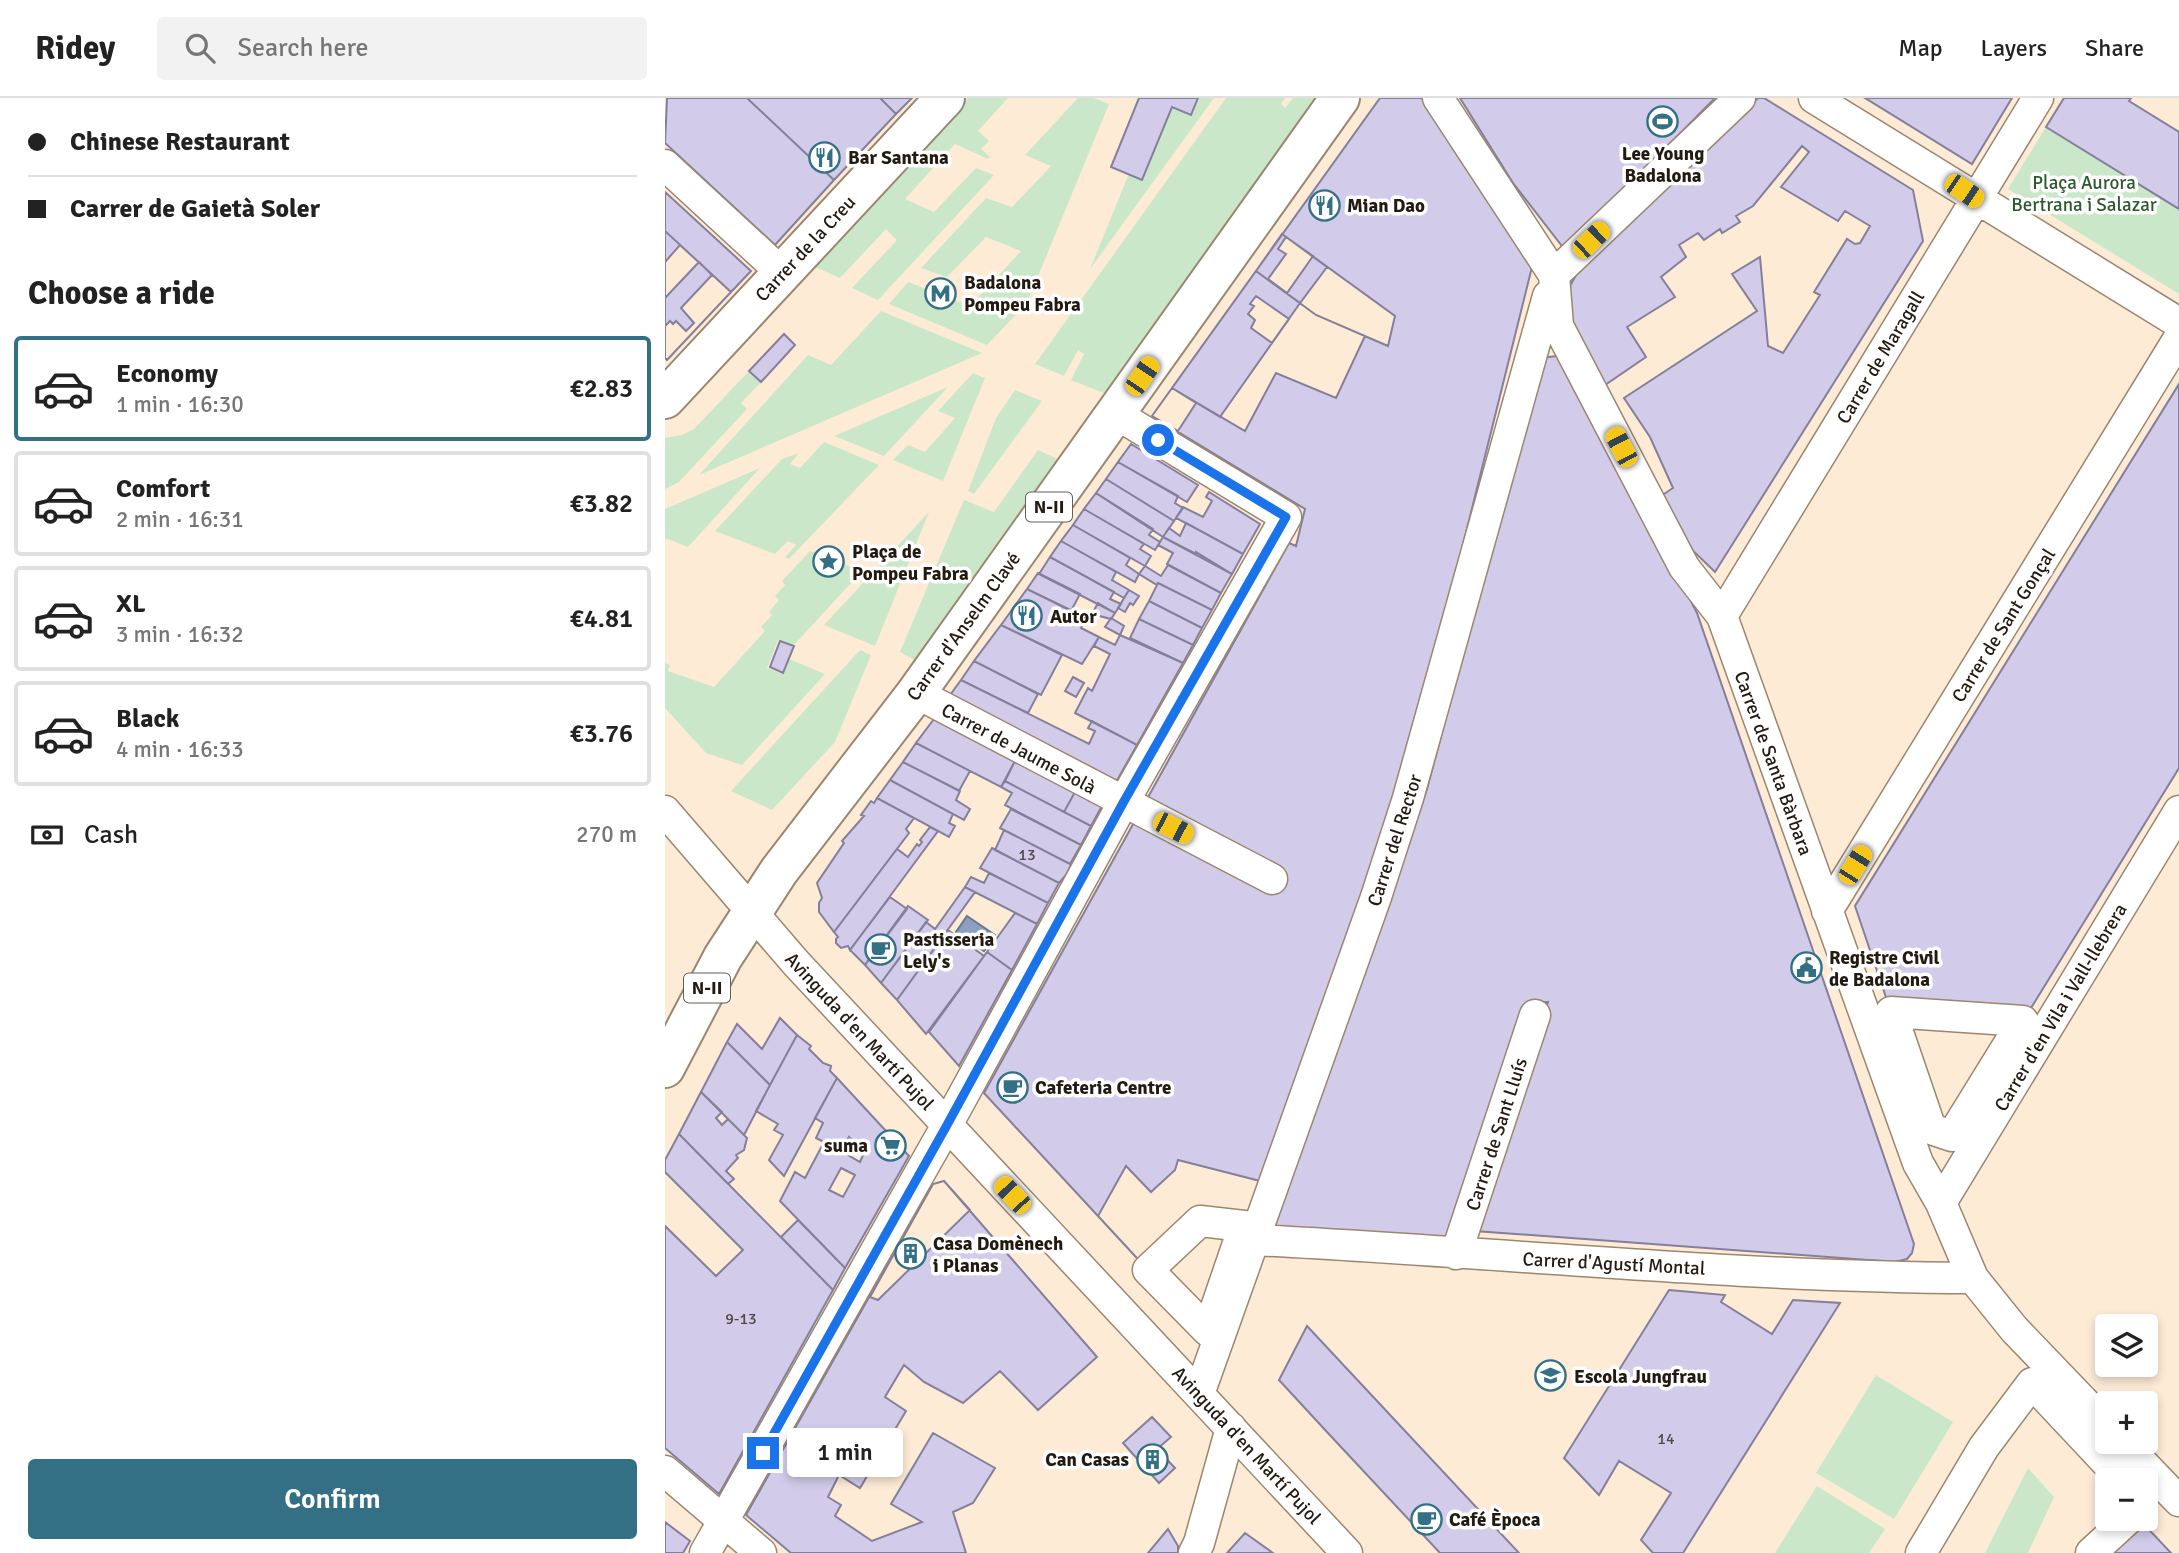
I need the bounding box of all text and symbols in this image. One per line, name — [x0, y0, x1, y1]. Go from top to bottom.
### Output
search box — [157, 17, 647, 80]
text: Ridey — [35, 28, 115, 69]
icon: search — [181, 29, 219, 67]
text: Search here — [237, 32, 369, 64]
text: Map — [1898, 33, 1943, 63]
text: Layers — [1981, 33, 2047, 63]
text: Share — [2085, 33, 2144, 63]
sports icon: Lee Young Badalona — [1646, 105, 1680, 139]
text: Chinese Restaurant — [70, 126, 290, 158]
restaurant icon: Bar Santana — [808, 140, 842, 174]
place label: Lee Young Badalona — [1622, 142, 1704, 188]
place label: Bar Santana — [848, 146, 949, 170]
car — [1941, 171, 1988, 211]
park label: Plaça Aurora Bertrana i Salazar — [2011, 171, 2157, 217]
restaurant icon: Mian Dao — [1307, 188, 1341, 222]
street label: Carrer de la Creu — [750, 191, 861, 307]
text: Carrer de Gaietà Soler — [70, 193, 320, 225]
place label: Mian Dao — [1347, 194, 1425, 218]
car — [1569, 218, 1614, 262]
place label: Badalona Pompeu Fabra — [964, 271, 1081, 317]
text: Choose a ride — [28, 274, 215, 313]
metro station icon: Badalona Pompeu Fabra — [924, 276, 958, 310]
street label: Carrer de Maragall — [1832, 287, 1930, 428]
car — [1122, 353, 1163, 399]
icon: car — [32, 357, 95, 420]
text: Economy — [116, 358, 218, 390]
text: €2.83 — [570, 373, 633, 405]
text: 1 min · 16:30 — [116, 390, 244, 419]
route start — [1142, 424, 1174, 456]
car — [1602, 424, 1641, 470]
icon: car — [32, 472, 95, 535]
text: Comfort — [116, 473, 210, 505]
text: €3.82 — [570, 488, 633, 520]
road number: N-II — [1026, 492, 1072, 522]
text: 2 min · 16:31 — [116, 505, 244, 534]
place label: Plaça de Pompeu Fabra — [852, 540, 969, 586]
street label: Carrer de Sant Gonçal — [1947, 544, 2061, 707]
place icon: Plaça de Pompeu Fabra — [812, 545, 846, 579]
street label: Carrer d'Anselm Clavé — [902, 547, 1026, 706]
icon: car — [32, 587, 95, 650]
text: XL — [116, 588, 146, 620]
restaurant icon: Autor — [1010, 599, 1044, 633]
text: €4.81 — [570, 603, 633, 635]
place label: Autor — [1050, 605, 1097, 629]
text: 3 min · 16:32 — [116, 620, 244, 649]
street label: Carrer de Santa Bàrbara — [1729, 668, 1818, 859]
street label: Carrer de Jaume Solà — [937, 698, 1100, 800]
icon: car — [32, 702, 95, 765]
text: Black — [116, 703, 179, 735]
text: €3.76 — [570, 718, 633, 750]
text: 4 min · 16:33 — [116, 735, 244, 764]
street label: Carrer del Rector — [1362, 771, 1428, 909]
car — [1150, 809, 1197, 847]
icon: cash — [28, 816, 66, 854]
text: Cash — [84, 819, 138, 851]
text: 270 m — [576, 820, 637, 849]
car — [1835, 842, 1876, 888]
house number: 13 — [1018, 845, 1036, 865]
street label: Carrer d'en Vila i Vall-llebrera — [1989, 899, 2133, 1116]
place label: Pastisseria Lely's — [903, 928, 995, 974]
cafe icon: Pastisseria Lely's — [863, 933, 897, 967]
place label: Registre Civil de Badalona — [1829, 946, 1940, 992]
street label: Avinguda d'en Martí Pujol — [780, 948, 939, 1116]
public building icon: Registre Civil de Badalona — [1789, 951, 1823, 985]
road number: N-II — [684, 974, 730, 1002]
street label: Carrer de Sant Lluís — [1461, 1055, 1533, 1214]
cafe icon: Cafeteria Centre — [995, 1070, 1029, 1104]
place label: Cafeteria Centre — [1035, 1076, 1172, 1100]
supermarket icon: suma — [874, 1128, 908, 1162]
place label: suma — [824, 1134, 868, 1158]
car — [990, 1172, 1035, 1218]
place label: Casa Domènech i Planas — [933, 1232, 1063, 1278]
building icon: Casa Domènech i Planas — [893, 1237, 927, 1271]
street label: Carrer d'Agustí Montal — [1522, 1247, 1706, 1281]
house number: 9-13 — [725, 1309, 757, 1329]
map controls — [2095, 1314, 2158, 1531]
button: layers — [2095, 1314, 2158, 1377]
school or university icon: Escola Jungfrau — [1534, 1359, 1568, 1393]
street label: Avinguda d'en Martí Pujol — [1167, 1362, 1326, 1530]
place label: Escola Jungfrau — [1574, 1365, 1707, 1389]
button: + — [2095, 1391, 2158, 1454]
callout: 1 min — [787, 1428, 903, 1478]
house number: 14 — [1657, 1429, 1675, 1449]
route end — [747, 1437, 779, 1469]
text: 1 min — [817, 1438, 873, 1467]
building icon: Can Casas — [1135, 1442, 1169, 1476]
place label: Can Casas — [1045, 1448, 1129, 1472]
button: Confirm — [28, 1459, 637, 1539]
button: − — [2095, 1468, 2158, 1531]
cafe icon: Café Època — [1409, 1502, 1443, 1536]
place label: Café Època — [1449, 1508, 1541, 1532]

